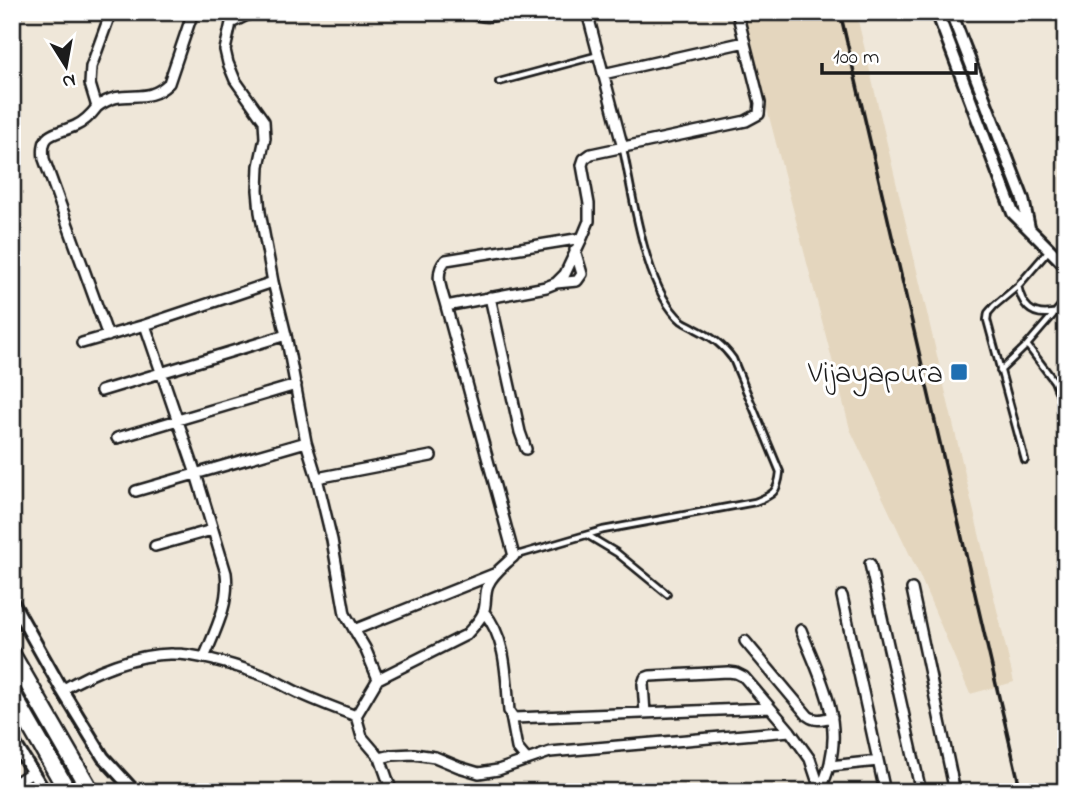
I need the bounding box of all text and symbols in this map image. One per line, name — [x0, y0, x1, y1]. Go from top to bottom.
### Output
north arrow — [32, 32, 102, 102]
scale bar — [822, 32, 976, 76]
text: 100 m — [833, 43, 879, 73]
text: N — [60, 66, 78, 95]
place label: Vijayapura — [807, 353, 943, 397]
marker: Vijayapura — [949, 362, 969, 382]

